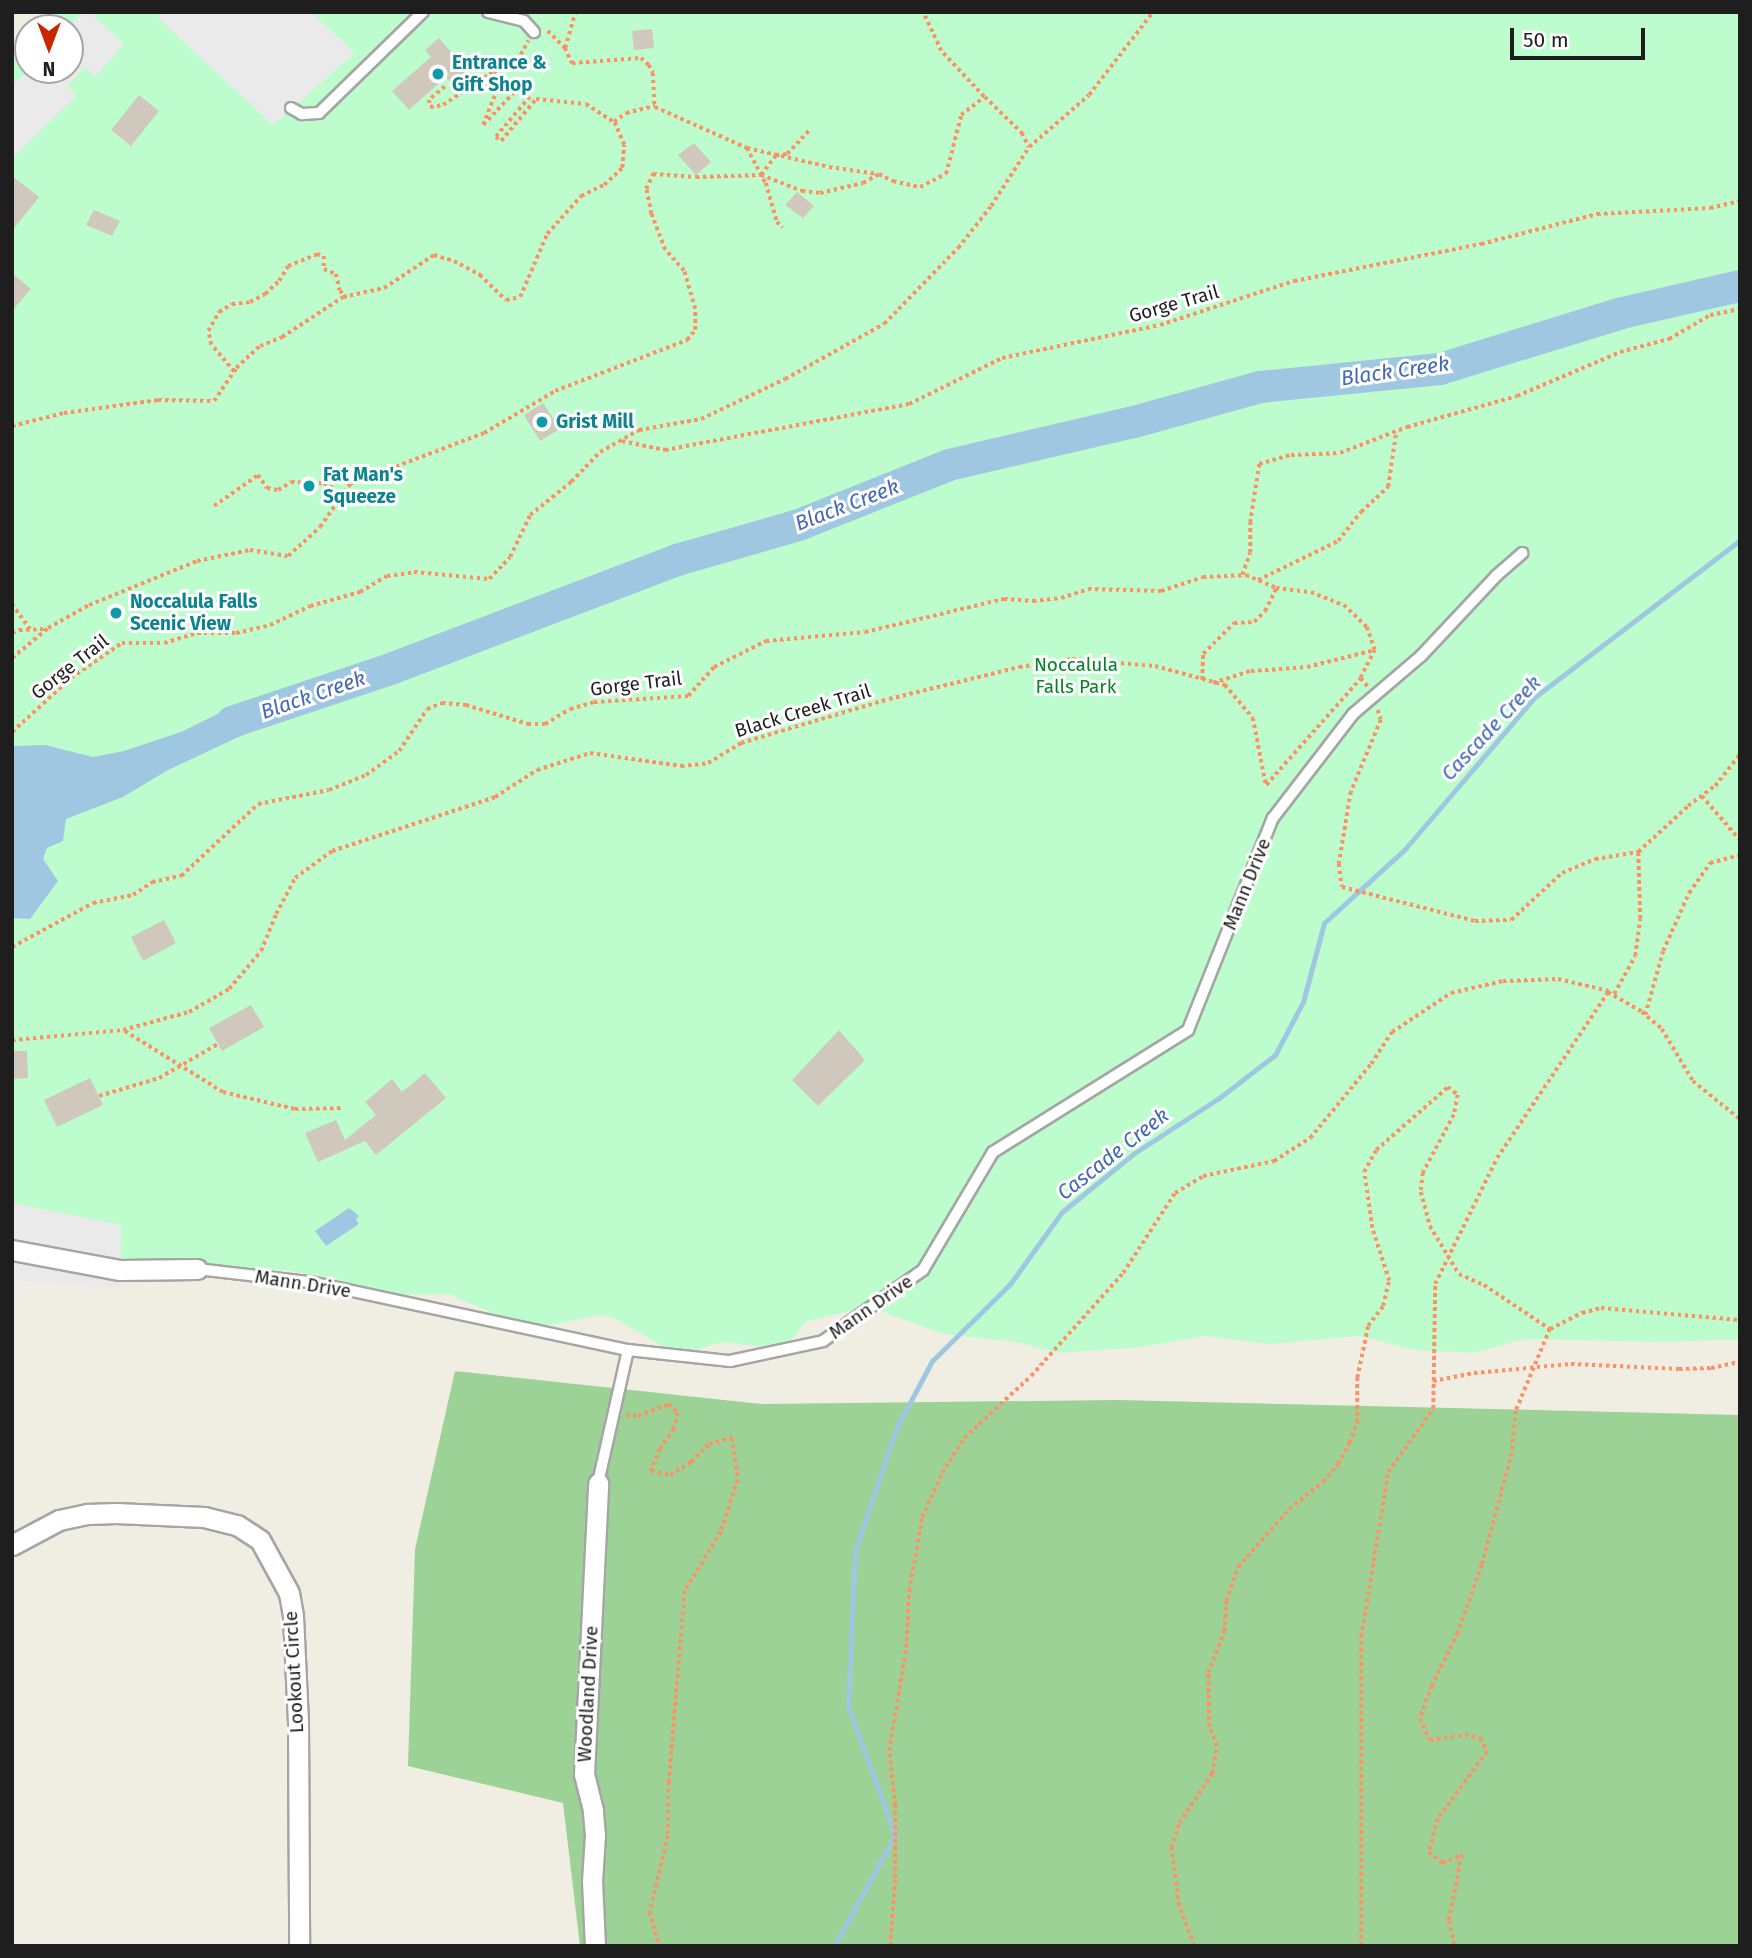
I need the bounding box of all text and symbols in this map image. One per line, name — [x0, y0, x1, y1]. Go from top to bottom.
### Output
north arrow — [14, 14, 84, 84]
scale bar — [1514, 14, 1649, 58]
text: 50 m — [1523, 27, 1569, 53]
place label: Entrance & Gift Shop — [452, 52, 547, 96]
text: N — [43, 57, 55, 80]
marker: Entrance & Gift Shop — [430, 66, 446, 82]
street label: Gorge Trail — [1127, 280, 1221, 328]
water label: Black Creek — [1339, 351, 1451, 391]
place label: Grist Mill — [556, 411, 634, 433]
marker: Grist Mill — [534, 414, 550, 430]
place label: Fat Man's Squeeze — [323, 464, 403, 508]
water label: Black Creek — [792, 474, 902, 536]
marker: Fat Man's Squeeze — [301, 478, 317, 494]
place label: Noccalula Falls Scenic View — [130, 591, 257, 635]
marker: Noccalula Falls Scenic View — [108, 605, 124, 621]
street label: Gorge Trail — [27, 630, 113, 704]
park label: Noccalula Falls Park — [1034, 654, 1118, 698]
water label: Black Creek — [257, 665, 369, 725]
street label: Gorge Trail — [589, 667, 683, 701]
water label: Cascade Creek — [1436, 670, 1546, 786]
street label: Black Creek Trail — [732, 679, 874, 743]
street label: Mann Drive — [1218, 835, 1276, 933]
water label: Cascade Creek — [1052, 1103, 1174, 1205]
street label: Mann Drive — [253, 1265, 353, 1303]
street label: Mann Drive — [825, 1270, 917, 1344]
street label: Lookout Circle — [279, 1610, 309, 1734]
street label: Woodland Drive — [573, 1625, 603, 1763]

